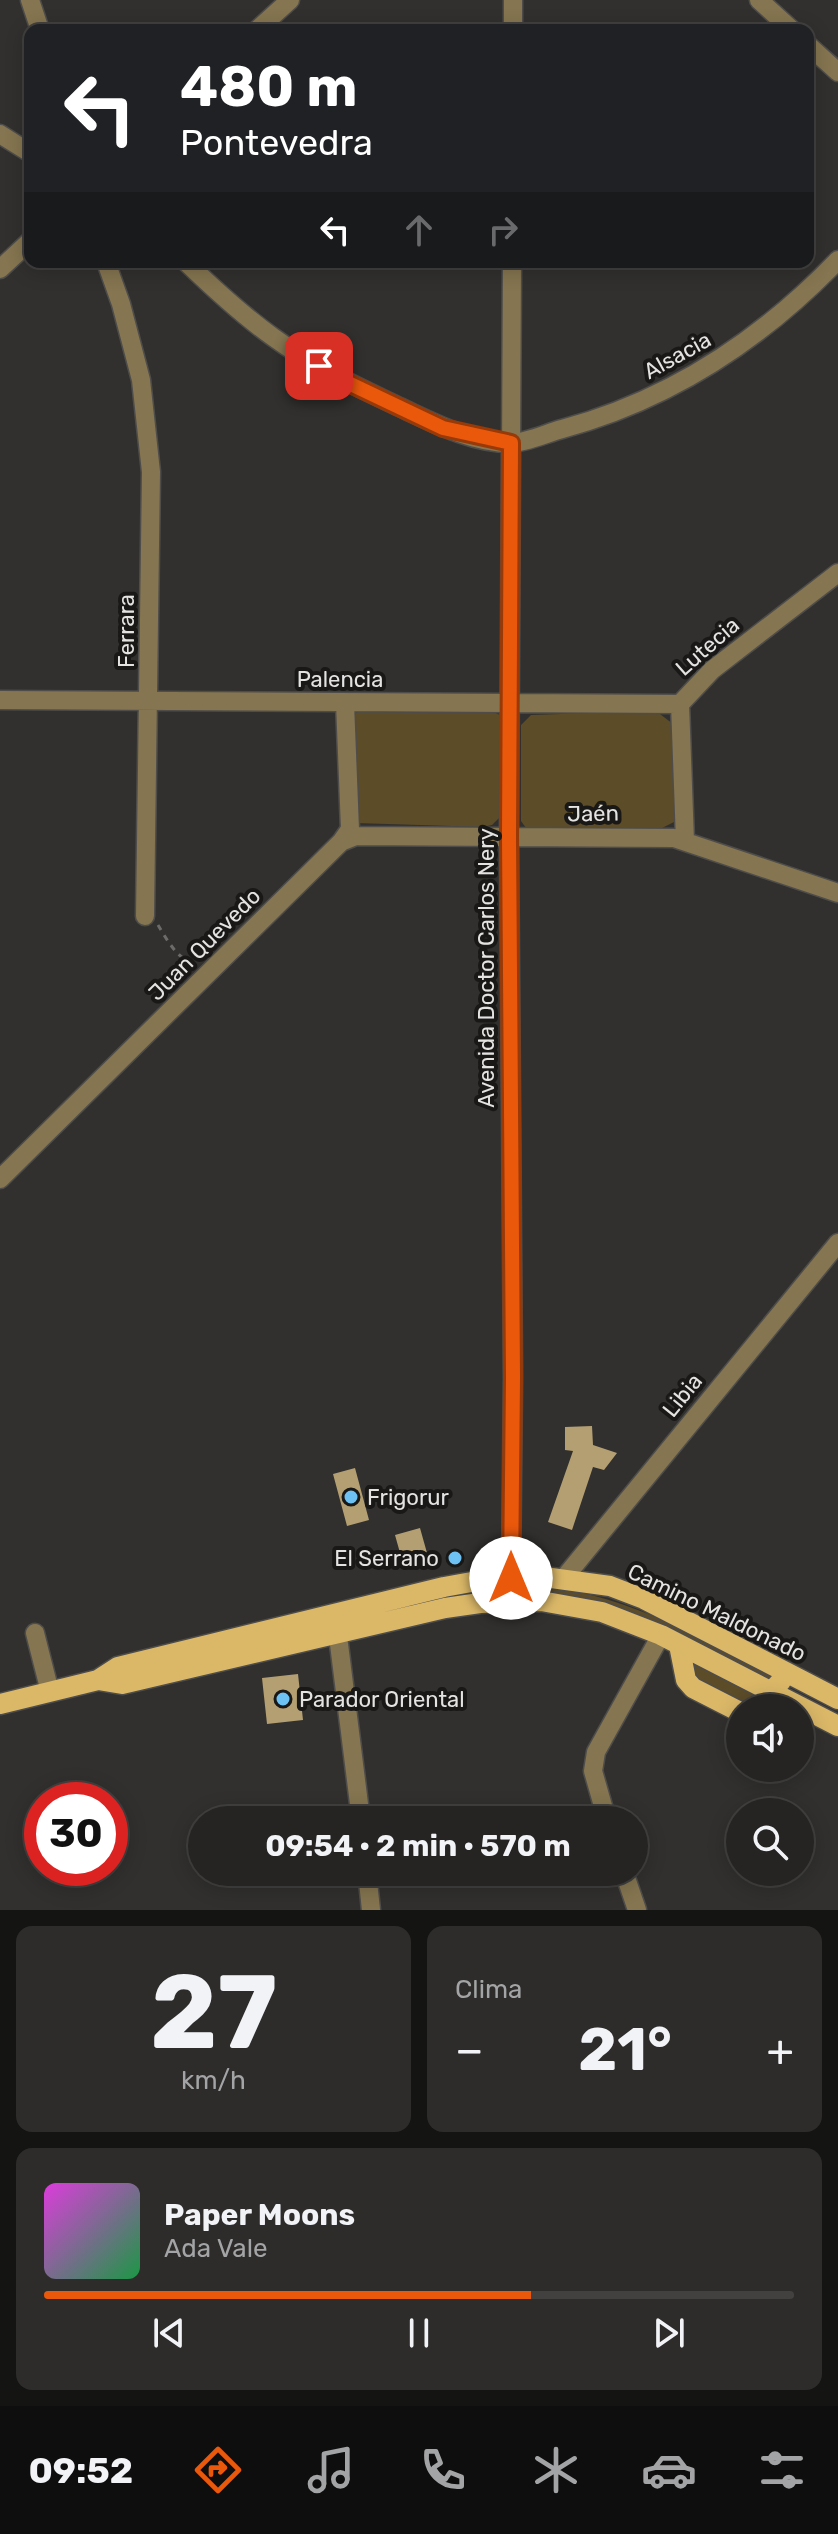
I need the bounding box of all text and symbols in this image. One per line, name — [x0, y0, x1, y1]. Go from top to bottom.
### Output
text: 480 m — [180, 54, 357, 120]
icon: left — [48, 56, 152, 160]
text: Pontevedra — [180, 121, 373, 164]
icon: left — [313, 208, 357, 252]
icon: ahead — [397, 208, 441, 252]
icon: right — [481, 208, 525, 252]
street label: Alsacia — [639, 326, 716, 385]
pin — [285, 332, 353, 400]
icon: arrive — [297, 344, 341, 388]
street label: Ferrara — [113, 594, 140, 668]
street label: Lutecia — [670, 611, 745, 681]
street label: Palencia — [297, 666, 383, 693]
street label: Jaén — [567, 800, 619, 827]
street label: Avenida Doctor Carlos Nery — [473, 828, 500, 1108]
street label: Juan Quevedo — [143, 883, 266, 1006]
street label: Libia — [657, 1368, 708, 1423]
place label: Frigorur — [367, 1484, 450, 1511]
marker: Frigorur — [342, 1488, 360, 1506]
position arrow — [469, 1536, 553, 1620]
place label: El Serrano — [334, 1545, 439, 1572]
marker: El Serrano — [446, 1549, 464, 1567]
street label: Camino Maldonado — [623, 1558, 810, 1667]
place label: Parador Oriental — [299, 1686, 465, 1713]
marker: Parador Oriental — [274, 1690, 292, 1708]
map controls — [726, 1694, 814, 1886]
button: sound — [726, 1694, 814, 1782]
speed limit sign: 30 — [24, 1782, 128, 1886]
button: search — [726, 1798, 814, 1886]
text: 09:54 · 2 min · 570 m — [265, 1828, 571, 1864]
text: 27 — [150, 1951, 277, 2074]
text: Clima — [455, 1974, 522, 2005]
text: 21° — [578, 2014, 672, 2085]
text: − — [455, 2024, 484, 2076]
text: + — [767, 2024, 794, 2076]
text: km/h — [181, 2065, 246, 2096]
text: Paper Moons — [164, 2197, 355, 2233]
text: Ada Vale — [164, 2233, 268, 2264]
icon: previous — [147, 2311, 191, 2355]
icon: pause — [397, 2311, 441, 2355]
icon: next — [647, 2311, 691, 2355]
icon: directions — [190, 2442, 246, 2498]
icon: music — [303, 2442, 359, 2498]
icon: phone — [415, 2442, 471, 2498]
icon: climate — [528, 2442, 584, 2498]
icon: car — [641, 2442, 697, 2498]
icon: filters — [754, 2442, 810, 2498]
text: 09:52 — [28, 2449, 133, 2492]

